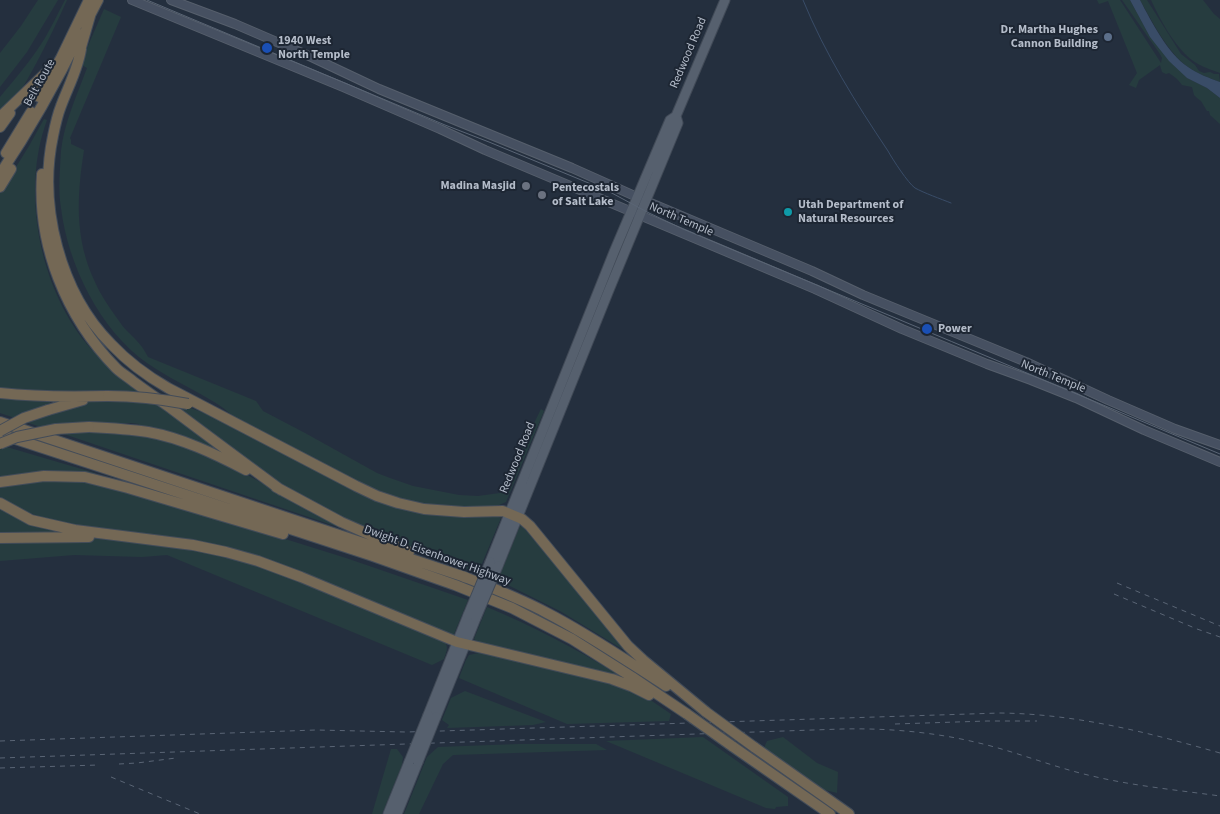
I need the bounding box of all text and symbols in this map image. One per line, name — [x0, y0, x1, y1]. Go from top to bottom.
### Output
street label: Redwood Road — [668, 15, 710, 91]
place label: Dr. Martha Hughes Cannon Building — [1001, 23, 1098, 51]
marker: Dr. Martha Hughes Cannon Building — [1102, 31, 1114, 43]
place label: 1940 West North Temple — [278, 34, 350, 62]
marker: 1940 West North Temple — [260, 41, 274, 55]
street label: Belt Route — [21, 57, 59, 109]
place label: Madina Masjid — [440, 179, 516, 193]
marker: Madina Masjid — [520, 180, 532, 192]
place label: Pentecostals of Salt Lake — [552, 181, 619, 209]
marker: Pentecostals of Salt Lake — [536, 189, 548, 201]
place label: Utah Department of Natural Resources — [798, 198, 903, 226]
street label: North Temple — [647, 200, 715, 240]
marker: Utah Department of Natural Resources — [782, 206, 794, 218]
marker: Power — [920, 322, 934, 336]
place label: Power — [938, 322, 972, 336]
street label: North Temple — [1018, 357, 1088, 397]
street label: Redwood Road — [497, 420, 539, 496]
street label: Dwight D. Eisenhower Highway — [362, 523, 512, 589]

